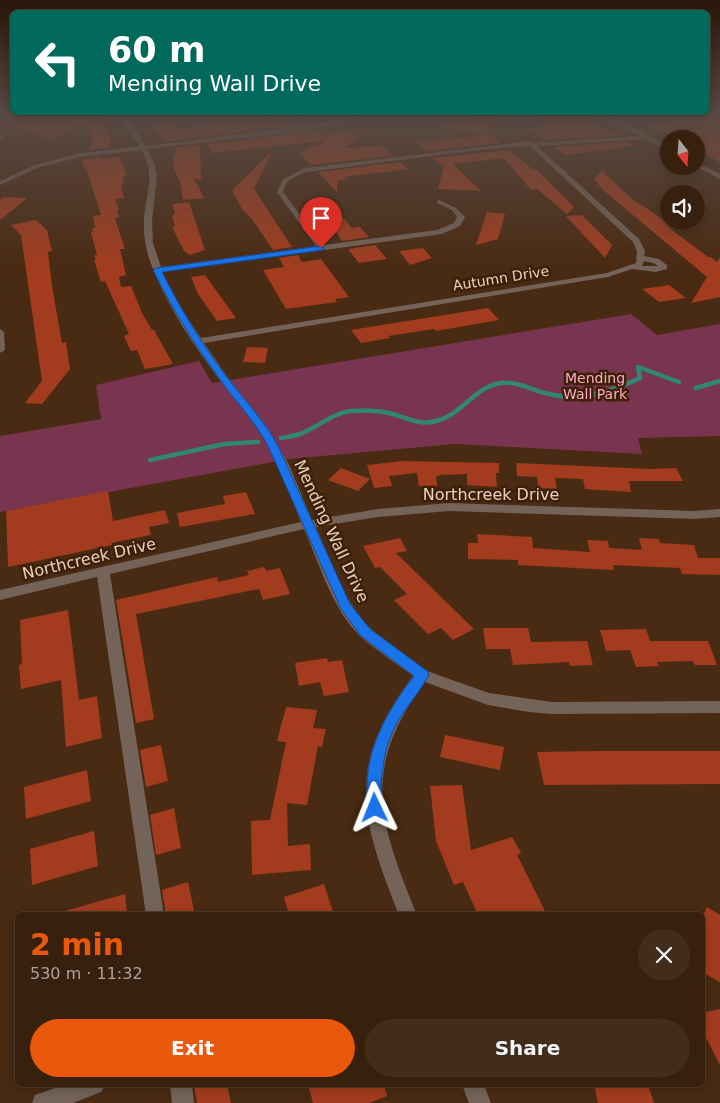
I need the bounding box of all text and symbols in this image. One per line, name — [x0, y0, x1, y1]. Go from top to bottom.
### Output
icon: left — [25, 30, 90, 95]
text: 60 m — [108, 30, 205, 70]
text: Mending Wall Drive — [108, 71, 321, 96]
north arrow — [660, 130, 705, 175]
map controls — [660, 130, 705, 230]
button: sound — [660, 185, 705, 230]
pin — [300, 197, 342, 248]
icon: arrive — [307, 204, 335, 232]
street label: Autumn Drive — [452, 263, 550, 293]
park label: Mending Wall Park — [563, 370, 628, 402]
street label: Mending Wall Drive — [290, 457, 373, 605]
street label: Northcreek Drive — [423, 485, 559, 504]
street label: Northcreek Drive — [20, 534, 158, 583]
position arrow — [348, 781, 400, 833]
text: 2 min — [30, 927, 124, 962]
button: close — [638, 929, 690, 981]
text: 530 m · 11:32 — [30, 964, 143, 983]
button: Exit — [30, 1019, 355, 1077]
button: Share — [365, 1019, 690, 1077]

